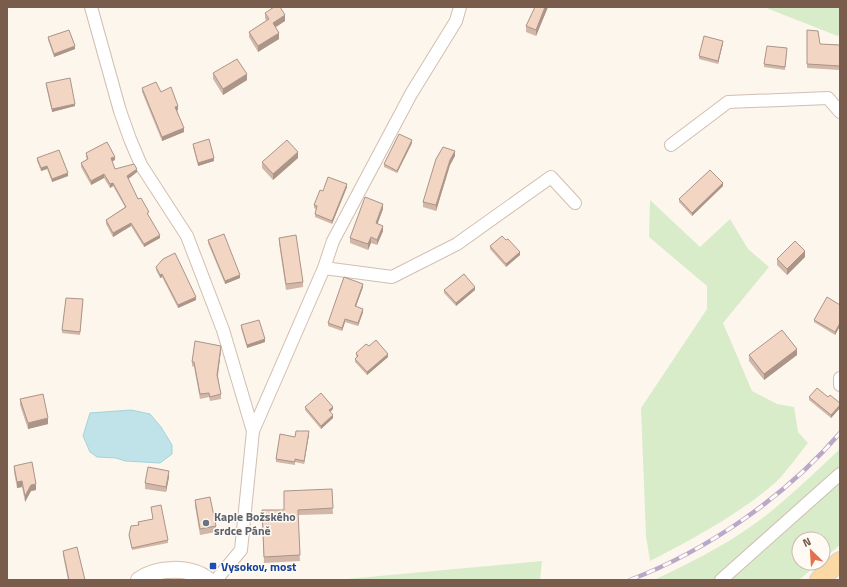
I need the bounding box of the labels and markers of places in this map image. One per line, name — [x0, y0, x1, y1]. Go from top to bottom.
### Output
place label: Kaple Božského srdce Páně — [214, 507, 296, 540]
marker: Kaple Božského srdce Páně — [201, 518, 211, 528]
place label: Vysokov, most — [221, 557, 297, 576]
marker: Vysokov, most — [208, 561, 218, 571]

